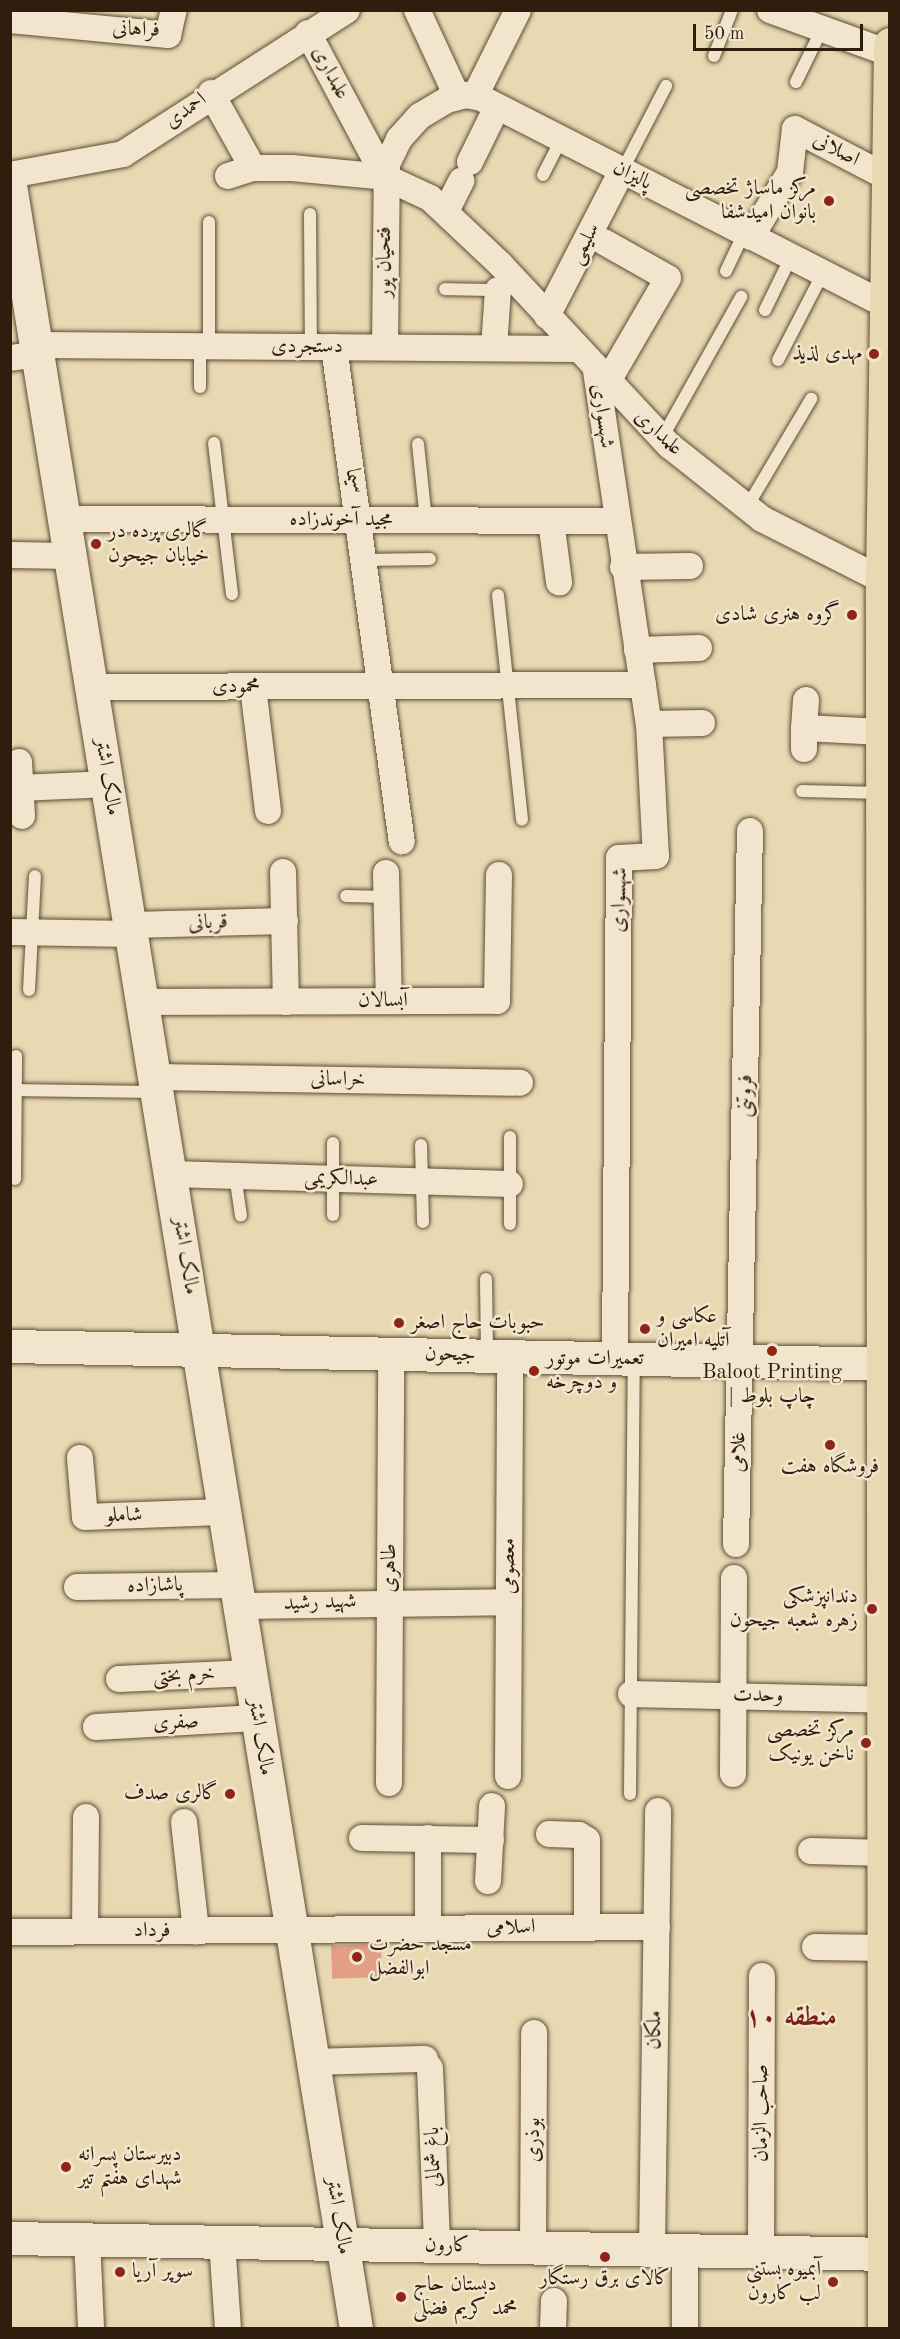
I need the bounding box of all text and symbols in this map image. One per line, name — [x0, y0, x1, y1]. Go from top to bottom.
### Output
scale bar — [696, 12, 866, 50]
street label: فراهانی — [112, 17, 160, 43]
text: 50 m — [704, 25, 744, 43]
street label: علمداری — [306, 42, 354, 104]
street label: احمدی — [160, 87, 212, 135]
street label: اصلانی — [808, 127, 864, 173]
street label: پالیزان — [608, 156, 656, 196]
place label: مرکز ماساژ تخصصی بانوان امیدشفا — [685, 176, 816, 226]
marker: مرکز ماساژ تخصصی بانوان امیدشفا — [820, 192, 838, 210]
street label: سلیمی — [564, 219, 606, 269]
street label: فتحیان پور — [372, 226, 398, 298]
street label: دستجردی — [271, 334, 343, 360]
place label: مهدی لذیذ — [792, 341, 862, 367]
marker: مهدی لذیذ — [867, 347, 881, 361]
street label: شهسواری — [585, 382, 619, 450]
street label: علمداری — [629, 404, 687, 462]
street label: سیما — [339, 467, 367, 495]
street label: مجید آخوندزاده — [290, 507, 392, 533]
place label: گالری پرده در خیابان جیحون — [108, 519, 209, 569]
marker: گالری پرده در خیابان جیحون — [89, 537, 103, 551]
place label: گروه هنری شادی — [715, 602, 840, 628]
marker: گروه هنری شادی — [845, 608, 859, 622]
street label: محمودی — [212, 674, 260, 700]
street label: مالک اشتر — [88, 736, 126, 818]
street label: شهسواری — [606, 867, 634, 933]
street label: قربانی — [188, 910, 228, 936]
street label: آبسالان — [358, 988, 408, 1014]
street label: خراسانی — [310, 1067, 366, 1093]
street label: فروتنی — [733, 1074, 759, 1118]
street label: عبدالکریمی — [303, 1165, 379, 1193]
street label: مالک اشتر — [166, 1215, 204, 1297]
place label: عکاسی و آتلیه امیران — [657, 1304, 729, 1354]
place label: حبوبات حاج اصغر — [411, 1310, 544, 1336]
marker: حبوبات حاج اصغر — [392, 1316, 406, 1330]
marker: عکاسی و آتلیه امیران — [638, 1322, 652, 1336]
street label: جیحون — [424, 1342, 476, 1368]
marker: Baloot Printing | چاپ بلوط — [765, 1344, 779, 1358]
place label: تعمیرات موتور و دوچرخه — [546, 1346, 644, 1396]
place label: Baloot Printing | چاپ بلوط — [702, 1360, 842, 1410]
marker: تعمیرات موتور و دوچرخه — [527, 1364, 541, 1378]
street label: غلامی — [726, 1431, 752, 1473]
marker: فروشگاه هفت — [823, 1438, 837, 1452]
place label: فروشگاه هفت — [781, 1454, 879, 1480]
street label: شاملو — [105, 1503, 143, 1529]
street label: معصومی — [496, 1538, 522, 1594]
street label: طاهری — [377, 1543, 403, 1593]
street label: پاشازاده — [127, 1573, 183, 1599]
place label: دندانپزشکی زهره شعبه جیحون — [730, 1584, 858, 1634]
street label: شهید رشید — [283, 1589, 357, 1617]
marker: دندانپزشکی زهره شعبه جیحون — [863, 1600, 881, 1618]
street label: خرم بختی — [152, 1662, 216, 1690]
street label: وحدت — [733, 1683, 783, 1709]
street label: مالک اشتر — [241, 1696, 279, 1778]
street label: صفری — [152, 1709, 200, 1737]
place label: مرکز تخصصی ناخن یونیک — [767, 1718, 854, 1768]
marker: مرکز تخصصی ناخن یونیک — [859, 1736, 873, 1750]
place label: گالری صدف — [124, 1781, 218, 1807]
marker: گالری صدف — [223, 1787, 237, 1801]
street label: اسلامی — [486, 1915, 536, 1941]
street label: فرداد — [134, 1918, 170, 1944]
place label: مسجد حضرت ابوالفضل — [369, 1932, 472, 1982]
marker: مسجد حضرت ابوالفضل — [350, 1950, 364, 1964]
district label: منطقه ۱۰ — [745, 2002, 837, 2034]
street label: ملکان — [642, 2010, 668, 2050]
street label: صاحب الزمان — [749, 2064, 775, 2162]
street label: بوذری — [521, 2117, 547, 2163]
street label: باغ شمالی — [420, 2126, 448, 2188]
place label: دبیرستان پسرانه شهدای هفتم تیر — [78, 2142, 182, 2192]
marker: دبیرستان پسرانه شهدای هفتم تیر — [59, 2160, 73, 2174]
street label: مالک اشتر — [319, 2175, 357, 2257]
street label: کارون — [424, 2233, 470, 2259]
marker: کالای برق رستگار — [598, 2250, 612, 2264]
place label: آبمیوه بستنی لب کارون — [746, 2257, 821, 2307]
place label: سوپر آریا — [132, 2259, 193, 2285]
marker: سوپر آریا — [113, 2265, 127, 2279]
place label: کالای برق رستگار — [540, 2266, 670, 2292]
place label: دبستان حاج محمد کریم فضلی — [413, 2272, 517, 2322]
marker: آبمیوه بستنی لب کارون — [826, 2275, 840, 2289]
marker: دبستان حاج محمد کریم فضلی — [394, 2290, 408, 2304]

